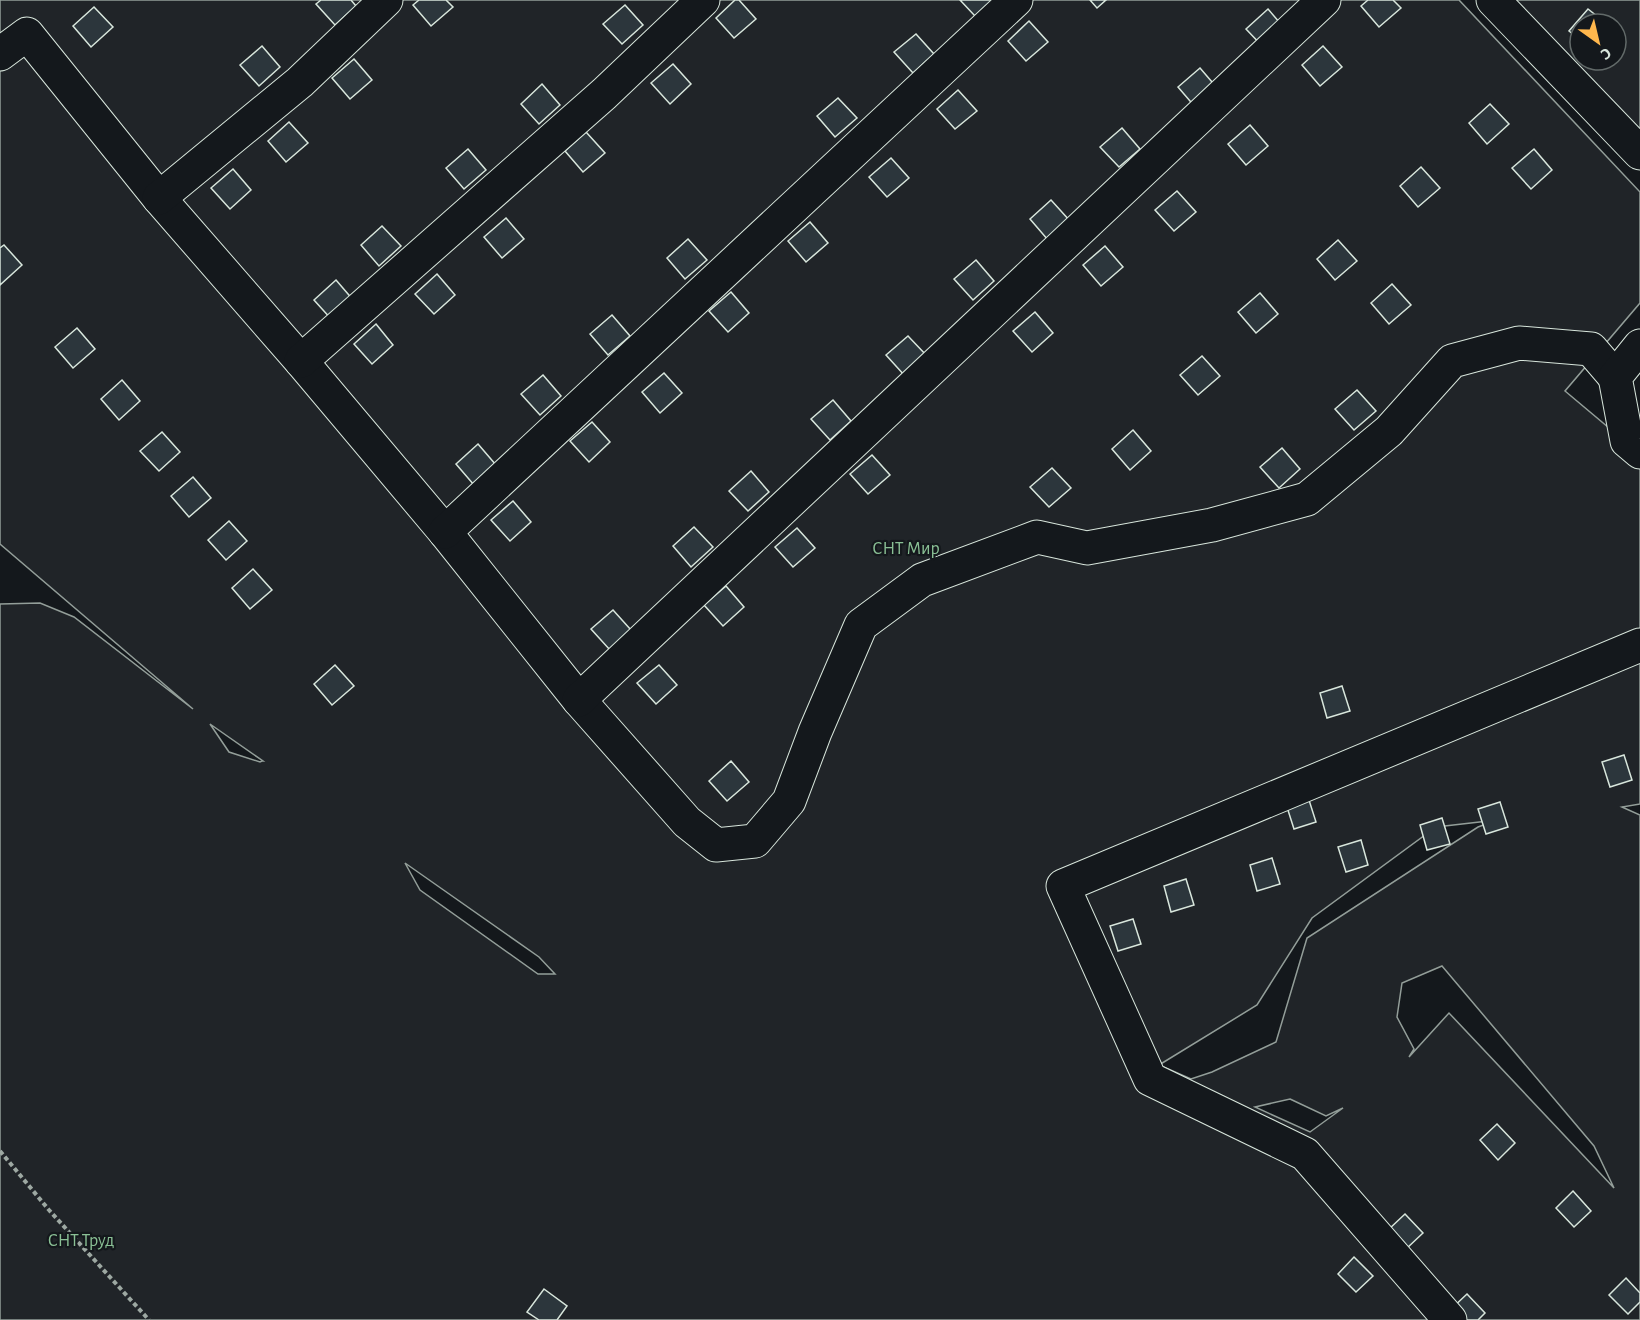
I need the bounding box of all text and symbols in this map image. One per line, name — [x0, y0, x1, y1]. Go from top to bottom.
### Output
north arrow — [1568, 12, 1628, 72]
text: С — [1598, 44, 1614, 63]
park label: СНТ Мир — [872, 540, 940, 558]
park label: СНТ Труд — [48, 1232, 114, 1250]

